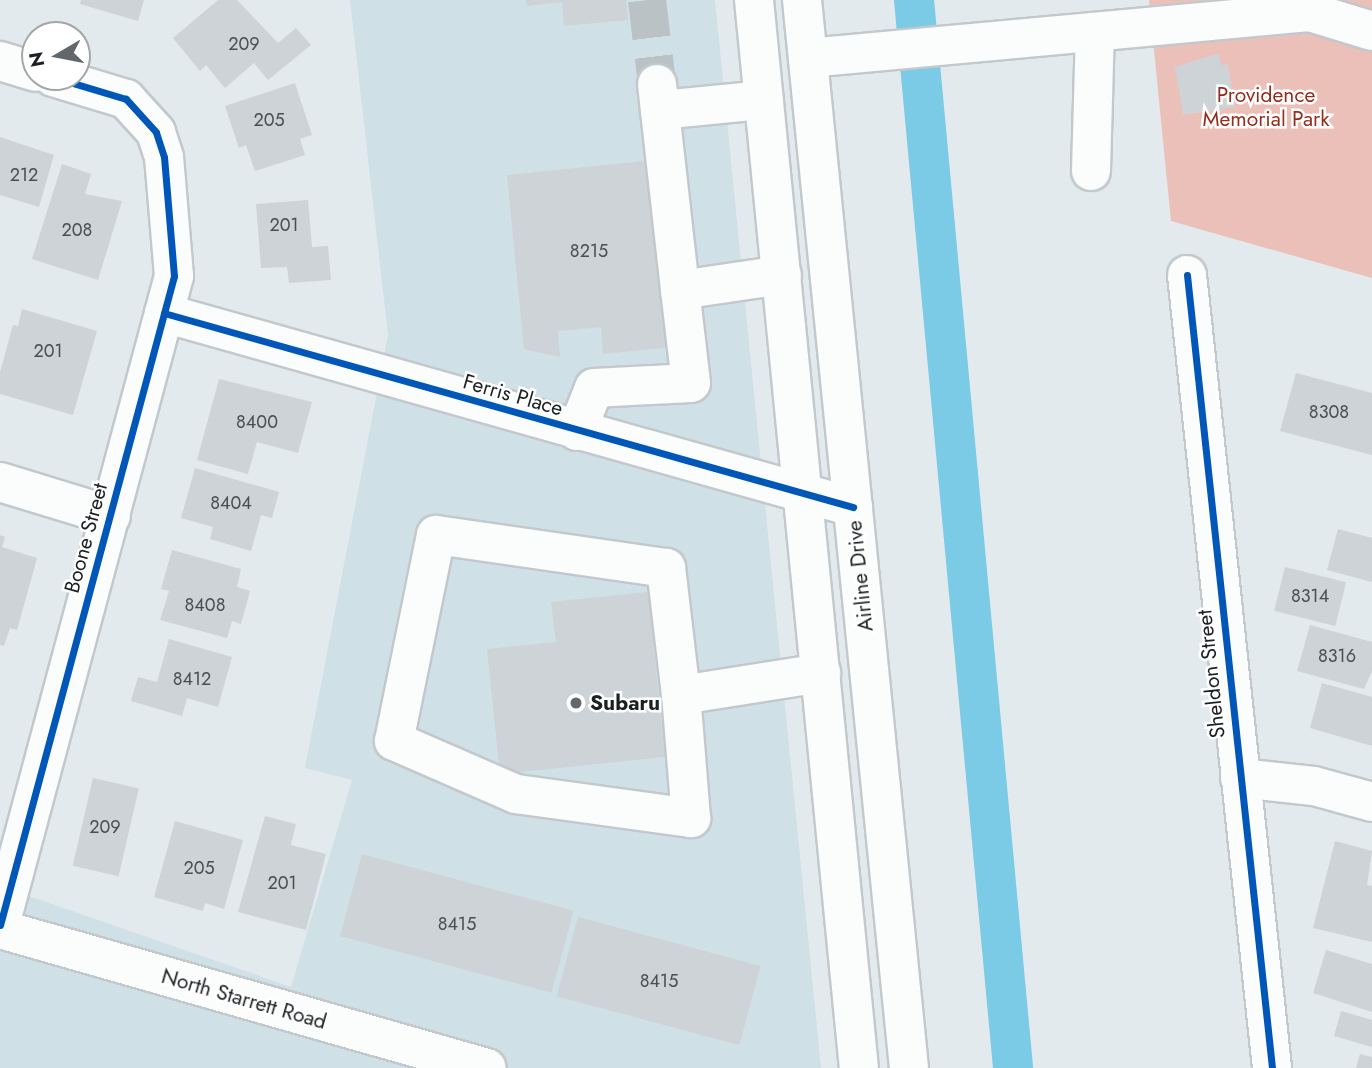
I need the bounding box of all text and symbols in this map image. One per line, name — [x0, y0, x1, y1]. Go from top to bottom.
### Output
north arrow — [21, 21, 91, 91]
house number: 209 — [228, 33, 260, 55]
text: N — [22, 50, 51, 69]
park label: Providence Memorial Park — [1203, 82, 1329, 132]
house number: 205 — [253, 109, 285, 131]
house number: 212 — [10, 164, 38, 186]
house number: 201 — [269, 214, 299, 236]
house number: 208 — [62, 219, 92, 241]
house number: 8215 — [570, 240, 608, 262]
house number: 201 — [33, 340, 63, 362]
street label: Ferris Place — [460, 369, 566, 421]
house number: 8308 — [1309, 401, 1349, 423]
house number: 8400 — [236, 411, 278, 433]
street label: Boone Street — [59, 480, 113, 596]
house number: 8404 — [210, 492, 252, 514]
street label: Airline Drive — [842, 519, 878, 633]
house number: 8314 — [1291, 585, 1329, 607]
house number: 8408 — [185, 594, 225, 616]
street label: Sheldon Street — [1192, 609, 1230, 739]
house number: 8316 — [1318, 645, 1356, 667]
house number: 8412 — [173, 668, 211, 690]
place label: Subaru — [590, 690, 660, 716]
marker: Subaru — [568, 695, 584, 711]
house number: 209 — [89, 816, 121, 838]
house number: 205 — [183, 857, 215, 879]
house number: 201 — [267, 872, 297, 894]
house number: 8415 — [438, 913, 476, 935]
street label: North Starrett Road — [159, 963, 329, 1035]
house number: 8415 — [640, 970, 678, 992]

